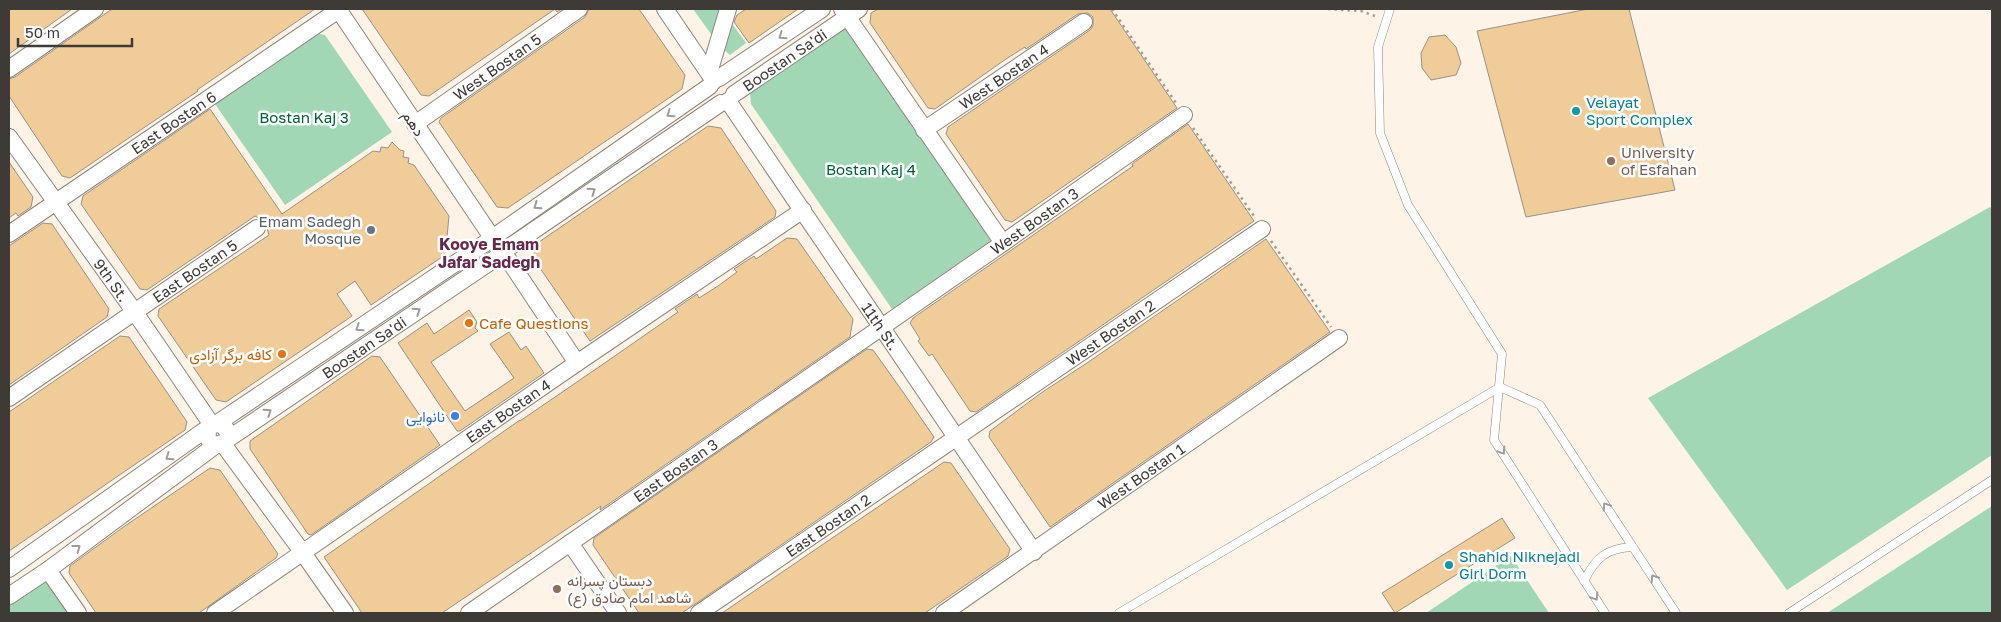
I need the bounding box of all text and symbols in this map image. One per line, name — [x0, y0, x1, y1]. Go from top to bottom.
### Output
scale bar — [18, 15, 131, 47]
text: 50 m — [25, 23, 60, 41]
street label: Boostan Sa'di — [739, 25, 830, 95]
street label: West Bostan 5 — [449, 30, 544, 104]
one-way arrow — [778, 30, 788, 39]
street label: West Bostan 4 — [955, 40, 1052, 113]
street label: East Bostan 6 — [128, 87, 220, 157]
place label: Velayat Sport Complex — [1586, 93, 1693, 128]
marker: Velayat Sport Complex — [1570, 105, 1582, 117]
street label: دهم — [397, 107, 429, 140]
park label: Bostan Kaj 3 — [259, 108, 349, 126]
one-way arrow — [667, 108, 676, 117]
place label: University of Esfahan — [1621, 143, 1697, 178]
marker: University of Esfahan — [1605, 155, 1617, 167]
park label: Bostan Kaj 4 — [826, 160, 916, 178]
street label: West Bostan 3 — [987, 184, 1082, 258]
one-way arrow — [586, 188, 595, 197]
one-way arrow — [533, 200, 543, 209]
place label: Emam Sadegh Mosque — [259, 212, 361, 247]
marker: Emam Sadegh Mosque — [365, 224, 377, 236]
district label: Kooye Emam Jafar Sadegh — [438, 234, 540, 272]
street label: East Bostan 5 — [149, 236, 240, 306]
street label: 9th St. — [90, 255, 133, 305]
street label: West Bostan 2 — [1063, 296, 1158, 369]
street label: 11th St. — [858, 299, 903, 353]
one-way arrow — [412, 308, 421, 317]
street label: Boostan Sa'di — [318, 312, 410, 382]
place label: Cafe Questions — [479, 314, 589, 332]
marker: Cafe Questions — [463, 317, 475, 329]
one-way arrow — [356, 322, 365, 331]
place label: کافه برگر آزادی — [189, 345, 272, 365]
marker: کافه برگر آزادی — [276, 348, 288, 360]
street label: East Bostan 4 — [462, 375, 554, 446]
place label: نانوایی — [406, 407, 445, 427]
one-way arrow — [263, 408, 272, 418]
marker: نانوایی — [449, 410, 461, 422]
street label: East Bostan 3 — [630, 435, 721, 506]
street label: West Bostan 1 — [1094, 439, 1188, 512]
one-way arrow — [1495, 446, 1505, 455]
one-way arrow — [165, 451, 175, 460]
street label: East Bostan 2 — [782, 490, 874, 560]
one-way arrow — [1603, 503, 1613, 512]
one-way arrow — [71, 545, 81, 554]
place label: Shahid Niknejadi Girl Dorm — [1459, 547, 1580, 582]
marker: Shahid Niknejadi Girl Dorm — [1443, 559, 1455, 571]
place label: دبستان پسرانه شاهد امام صادق (ع) — [567, 571, 692, 609]
one-way arrow — [1650, 574, 1660, 583]
marker: دبستان پسرانه شاهد امام صادق (ع) — [551, 583, 563, 595]
one-way arrow — [1588, 592, 1598, 601]

